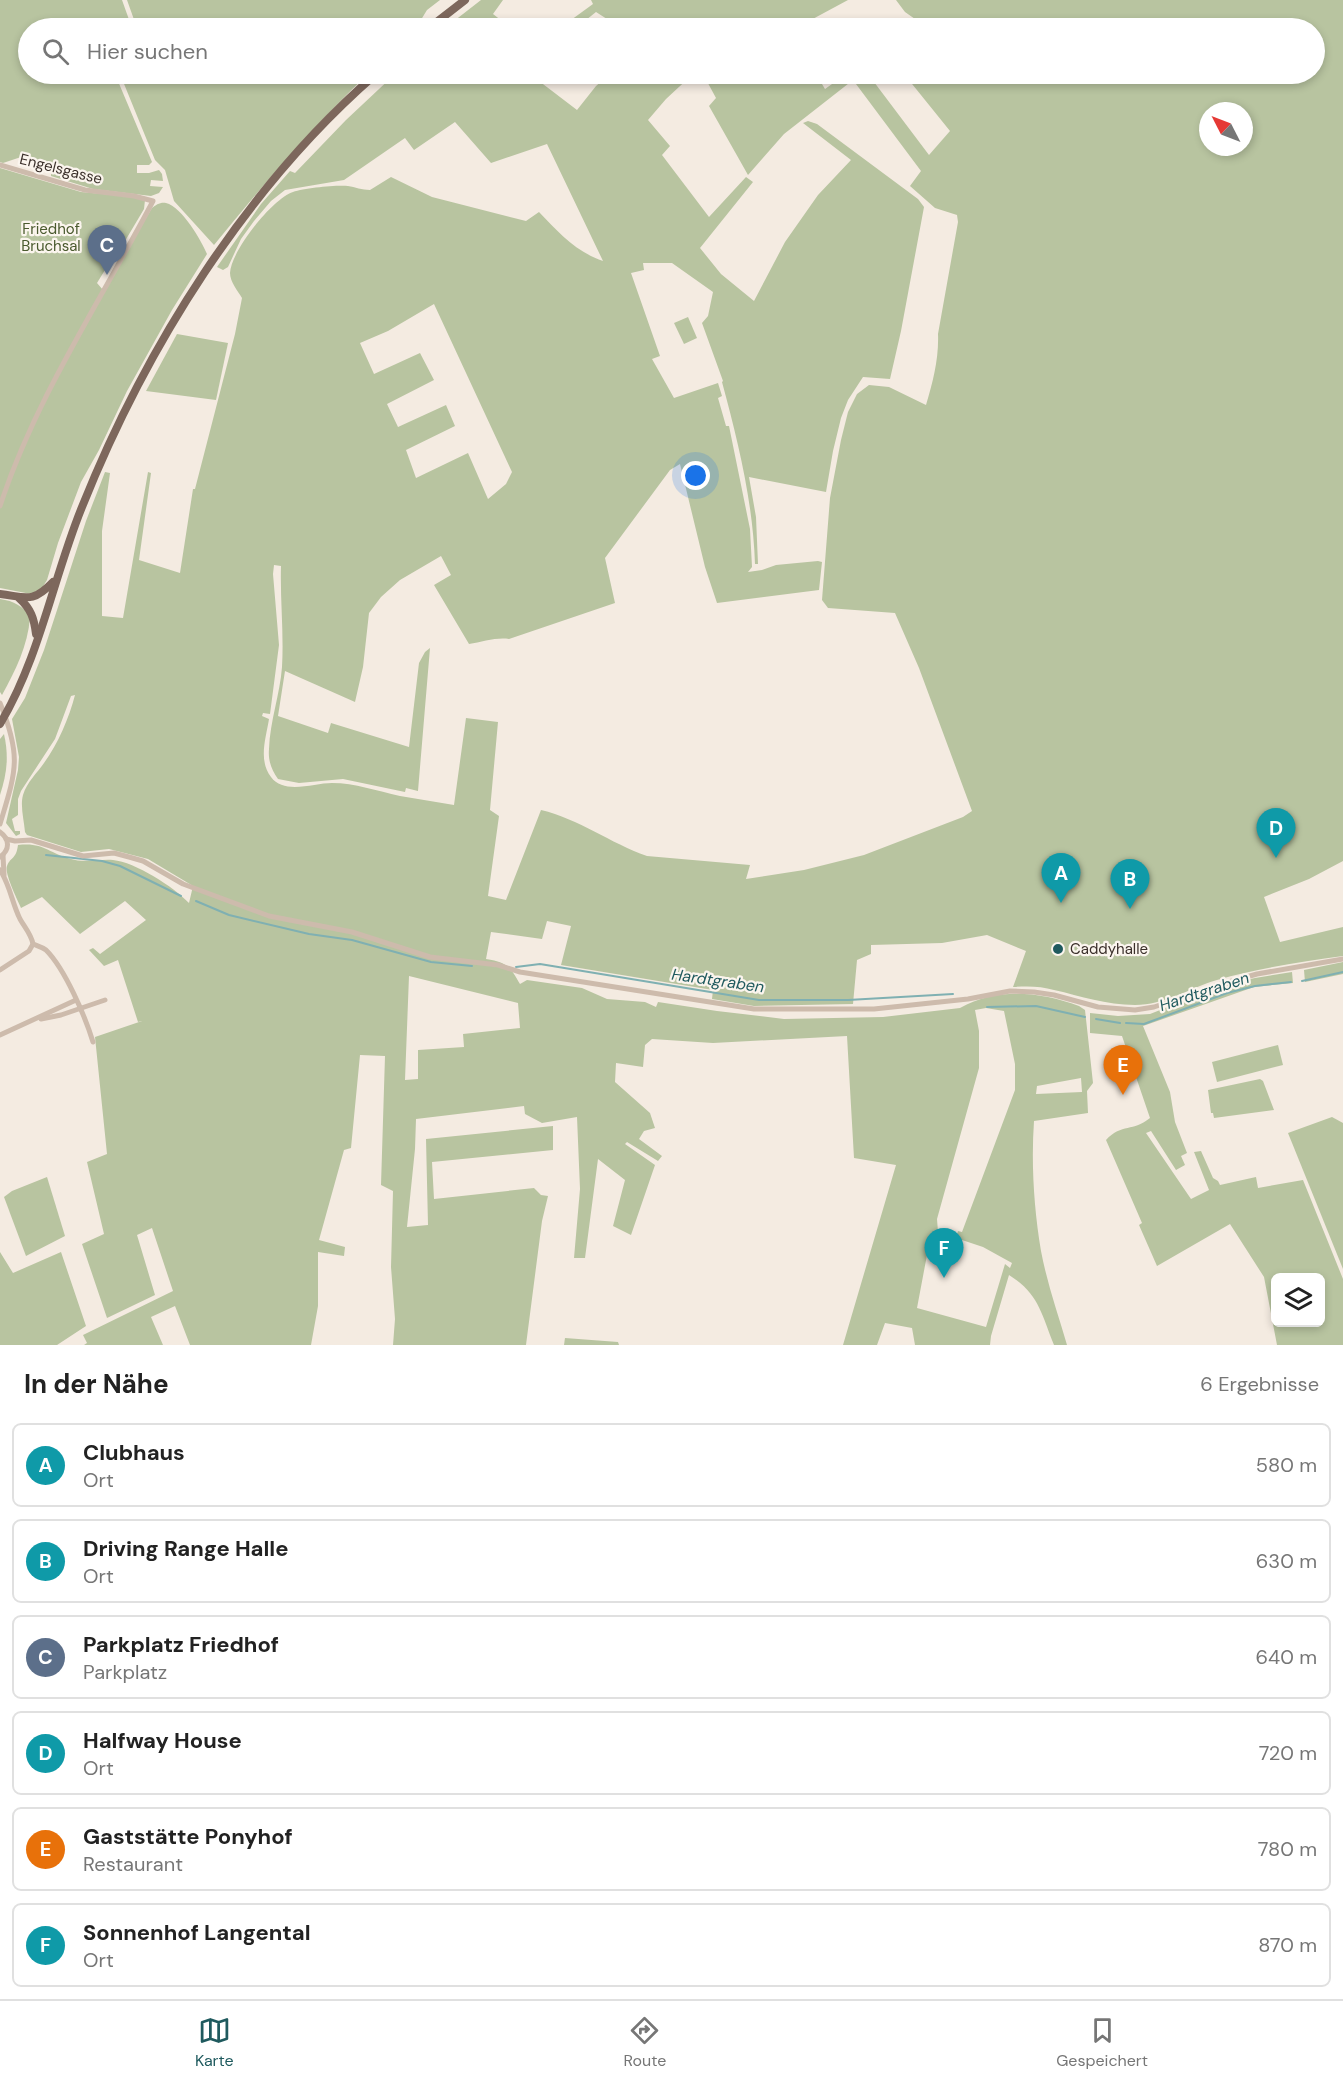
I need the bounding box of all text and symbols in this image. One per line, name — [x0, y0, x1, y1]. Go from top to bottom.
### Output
search box — [18, 18, 1325, 84]
icon: search — [39, 35, 72, 68]
text: Hier suchen — [87, 37, 208, 66]
north arrow — [1199, 102, 1253, 156]
street label: Engelsgasse — [18, 149, 104, 189]
park label: Friedhof Bruchsal — [21, 219, 81, 256]
pin: C — [88, 226, 126, 275]
your location — [681, 461, 710, 490]
pin: D — [1256, 808, 1296, 858]
pin: A — [1042, 854, 1080, 903]
pin: B — [1110, 860, 1150, 909]
place label: Caddyhalle — [1070, 939, 1148, 959]
marker: Caddyhalle — [1051, 942, 1065, 956]
water label: Hardtgraben — [670, 964, 766, 997]
water label: Hardtgraben — [1156, 967, 1252, 1016]
pin: E — [1104, 1046, 1142, 1095]
pin: F — [924, 1228, 964, 1278]
map controls — [1271, 1273, 1325, 1327]
button: layers — [1271, 1273, 1325, 1327]
text: In der Nähe — [24, 1367, 169, 1401]
text: 6 Ergebnisse — [1200, 1371, 1319, 1397]
text: Clubhaus — [83, 1438, 185, 1467]
text: A — [38, 1452, 53, 1478]
text: 580 m — [1256, 1452, 1317, 1478]
text: Ort — [83, 1467, 114, 1493]
text: Driving Range Halle — [83, 1534, 288, 1563]
text: B — [39, 1548, 52, 1574]
text: 630 m — [1256, 1548, 1317, 1574]
text: Ort — [83, 1563, 114, 1589]
text: Parkplatz Friedhof — [83, 1630, 279, 1659]
text: C — [38, 1644, 53, 1670]
text: 640 m — [1255, 1644, 1317, 1670]
text: Parkplatz — [83, 1659, 167, 1685]
text: Halfway House — [83, 1726, 242, 1755]
text: D — [38, 1740, 53, 1766]
text: 720 m — [1259, 1740, 1317, 1766]
text: Ort — [83, 1755, 114, 1781]
text: Gaststätte Ponyhof — [83, 1822, 293, 1851]
text: E — [40, 1836, 51, 1862]
text: 780 m — [1258, 1836, 1317, 1862]
text: Restaurant — [83, 1851, 183, 1877]
text: Sonnenhof Langental — [83, 1918, 311, 1947]
text: F — [40, 1932, 51, 1958]
text: 870 m — [1258, 1932, 1317, 1958]
text: Ort — [83, 1947, 114, 1973]
tab: Karte — [195, 2014, 234, 2071]
tab: Route — [624, 2014, 666, 2071]
tab: Gespeichert — [1056, 2014, 1148, 2071]

